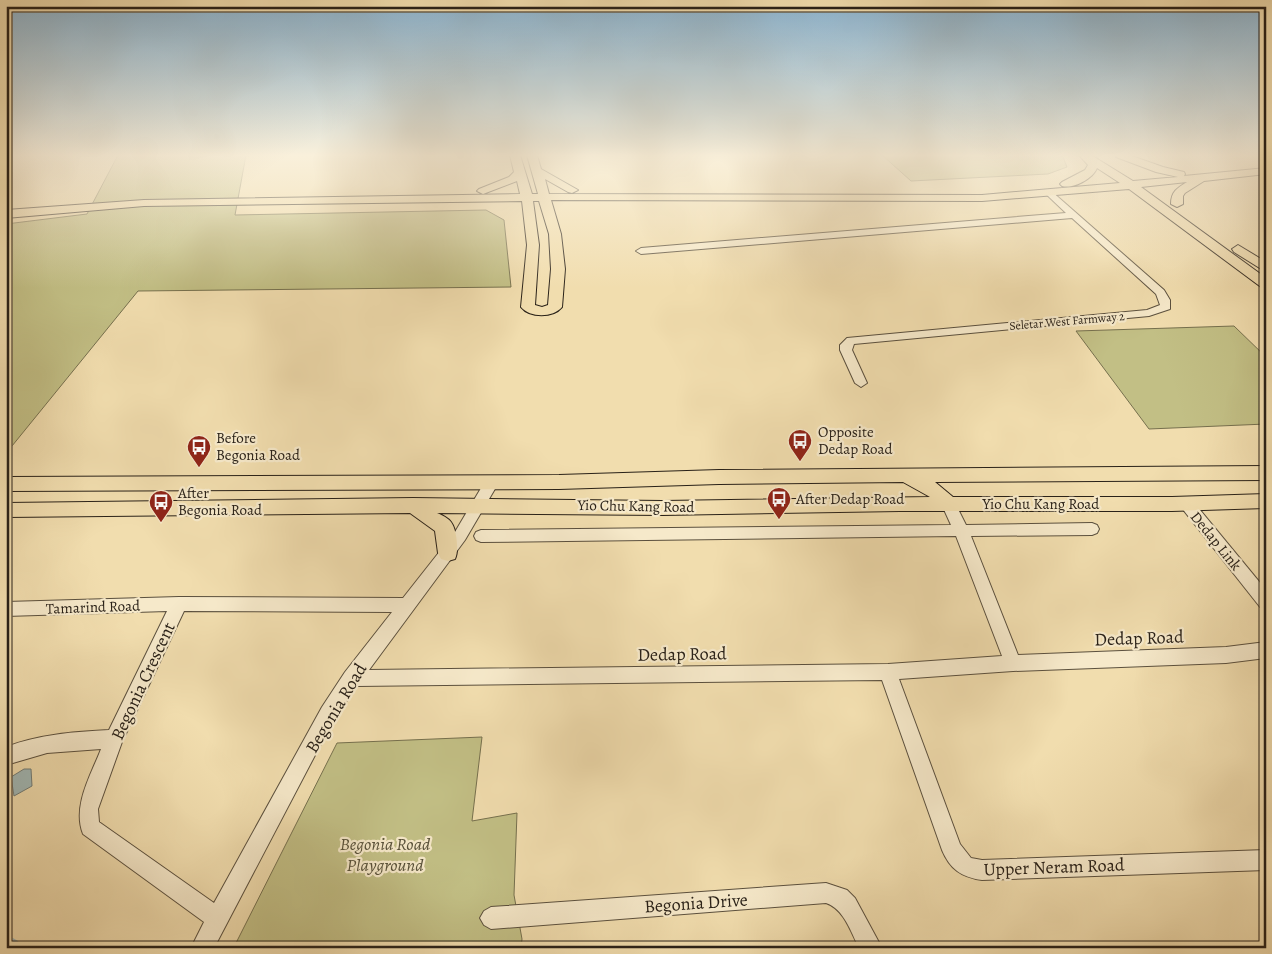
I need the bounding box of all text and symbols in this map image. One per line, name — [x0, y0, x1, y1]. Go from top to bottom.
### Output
street label: Seletar West Farmway 2 — [1009, 308, 1126, 334]
place label: Opposite Dedap Road — [818, 422, 893, 459]
place label: Before Begonia Road — [216, 428, 301, 465]
bus stop icon: Opposite Dedap Road — [787, 428, 813, 462]
bus stop icon: Before Begonia Road — [186, 434, 212, 468]
place label: After Begonia Road — [177, 483, 263, 520]
bus stop icon: After Dedap Road — [766, 486, 792, 520]
bus stop icon: After Begonia Road — [148, 489, 174, 523]
place label: After Dedap Road — [795, 489, 905, 509]
street label: Yio Chu Kang Road — [982, 494, 1100, 514]
street label: Yio Chu Kang Road — [576, 495, 696, 517]
street label: Dedap Link — [1186, 507, 1246, 575]
street label: Tamarind Road — [46, 595, 141, 619]
street label: Begonia Crescent — [105, 618, 181, 744]
street label: Dedap Road — [1094, 624, 1184, 652]
street label: Dedap Road — [637, 641, 727, 667]
street label: Begonia Road — [300, 658, 372, 757]
park label: Begonia Road Playground — [340, 832, 431, 877]
street label: Upper Neram Road — [983, 853, 1125, 881]
street label: Begonia Drive — [643, 887, 749, 919]

